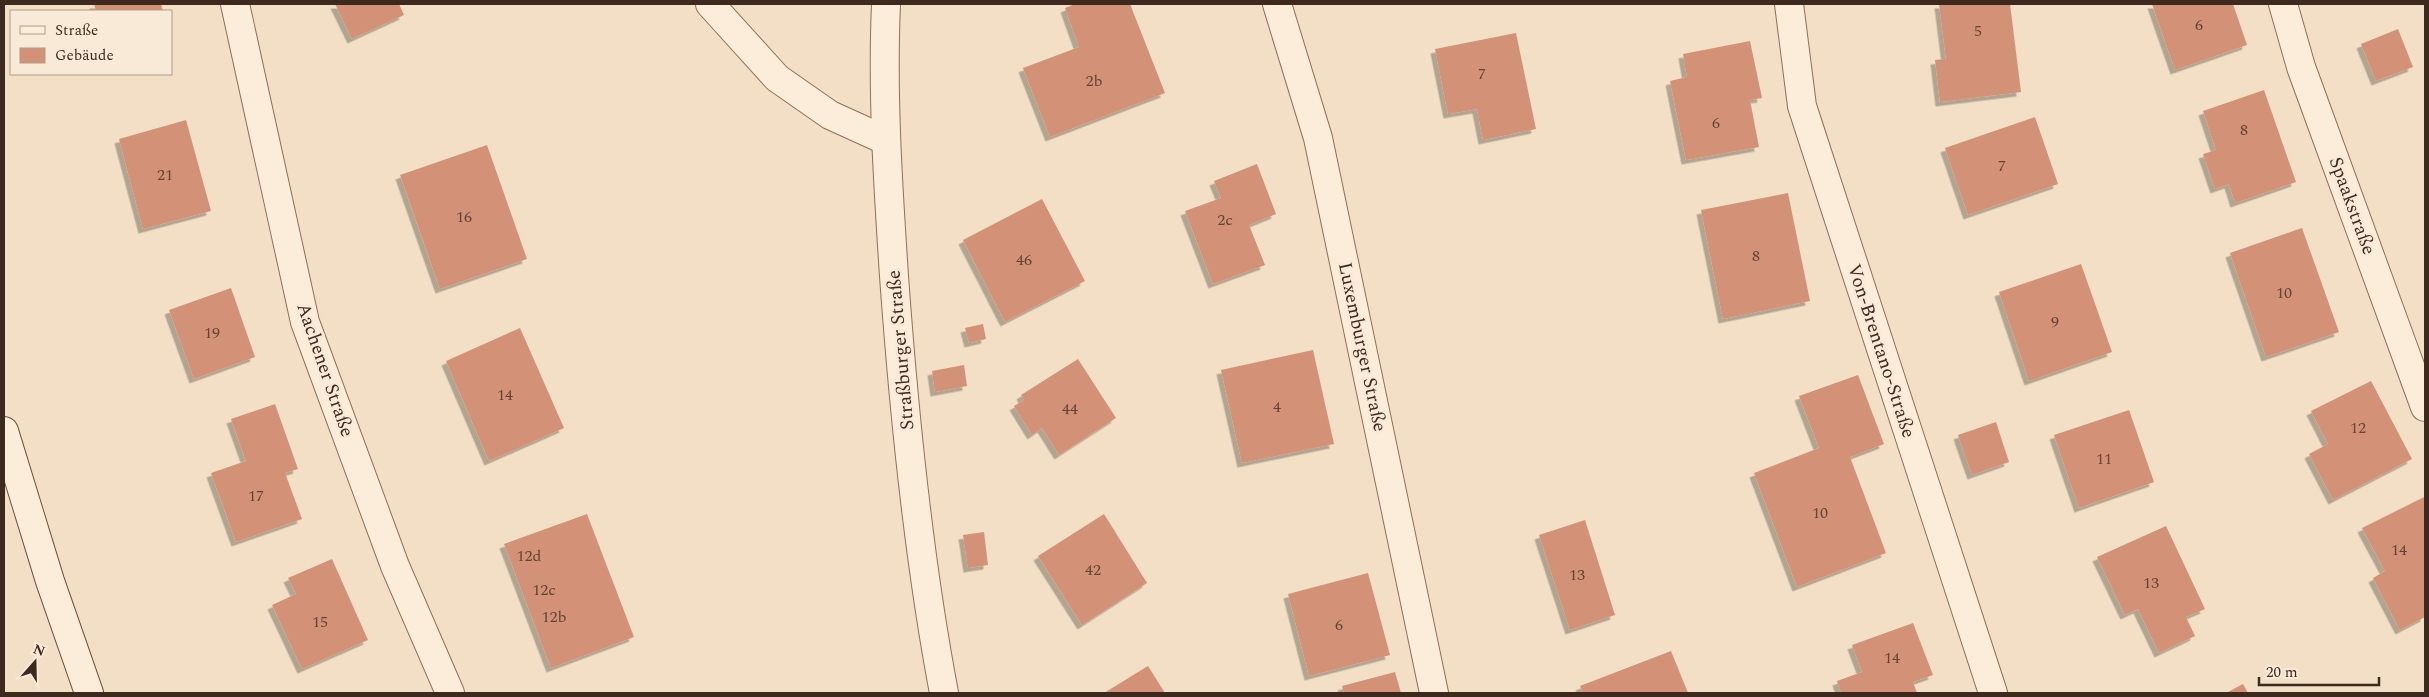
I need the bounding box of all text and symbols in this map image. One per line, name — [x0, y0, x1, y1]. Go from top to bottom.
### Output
legend — [10, 10, 172, 75]
house number: 6 — [2195, 13, 2203, 37]
text: Straße — [55, 19, 98, 42]
house number: 5 — [1974, 19, 1982, 43]
text: Gebäude — [55, 44, 114, 67]
house number: 7 — [1478, 62, 1486, 86]
house number: 2b — [1086, 69, 1103, 93]
house number: 6 — [1712, 111, 1720, 135]
house number: 8 — [2240, 118, 2248, 142]
street label: Spaakstraße — [2321, 153, 2383, 259]
house number: 7 — [1998, 154, 2006, 178]
house number: 21 — [157, 163, 173, 187]
house number: 16 — [456, 205, 472, 229]
house number: 2c — [1217, 208, 1233, 232]
house number: 8 — [1752, 244, 1760, 268]
house number: 46 — [1016, 248, 1032, 272]
street label: Luxemburger Straße — [1330, 260, 1394, 434]
street label: Von-Brentano-Straße — [1839, 260, 1923, 442]
street label: Straßburger Straße — [880, 269, 922, 431]
house number: 10 — [2276, 281, 2292, 305]
street label: Aachener Straße — [288, 299, 362, 441]
house number: 9 — [2051, 310, 2059, 334]
house number: 19 — [204, 321, 220, 345]
house number: 14 — [497, 383, 513, 407]
house number: 4 — [1273, 395, 1281, 419]
house number: 44 — [1062, 397, 1078, 421]
house number: 12 — [2350, 416, 2366, 440]
house number: 11 — [2096, 447, 2112, 471]
house number: 17 — [248, 484, 264, 508]
house number: 10 — [1812, 501, 1828, 525]
house number: 14 — [2391, 538, 2407, 562]
house number: 12d — [517, 544, 542, 568]
house number: 42 — [1085, 558, 1101, 582]
house number: 13 — [1569, 563, 1585, 587]
house number: 13 — [2143, 571, 2159, 595]
house number: 12c — [532, 578, 556, 602]
house number: 12b — [542, 605, 567, 629]
house number: 15 — [312, 610, 328, 634]
house number: 6 — [1335, 613, 1343, 637]
north arrow — [10, 637, 60, 687]
text: N — [30, 638, 48, 662]
house number: 14 — [1884, 646, 1900, 670]
scale bar — [2259, 654, 2379, 686]
text: 20 m — [2266, 661, 2298, 684]

